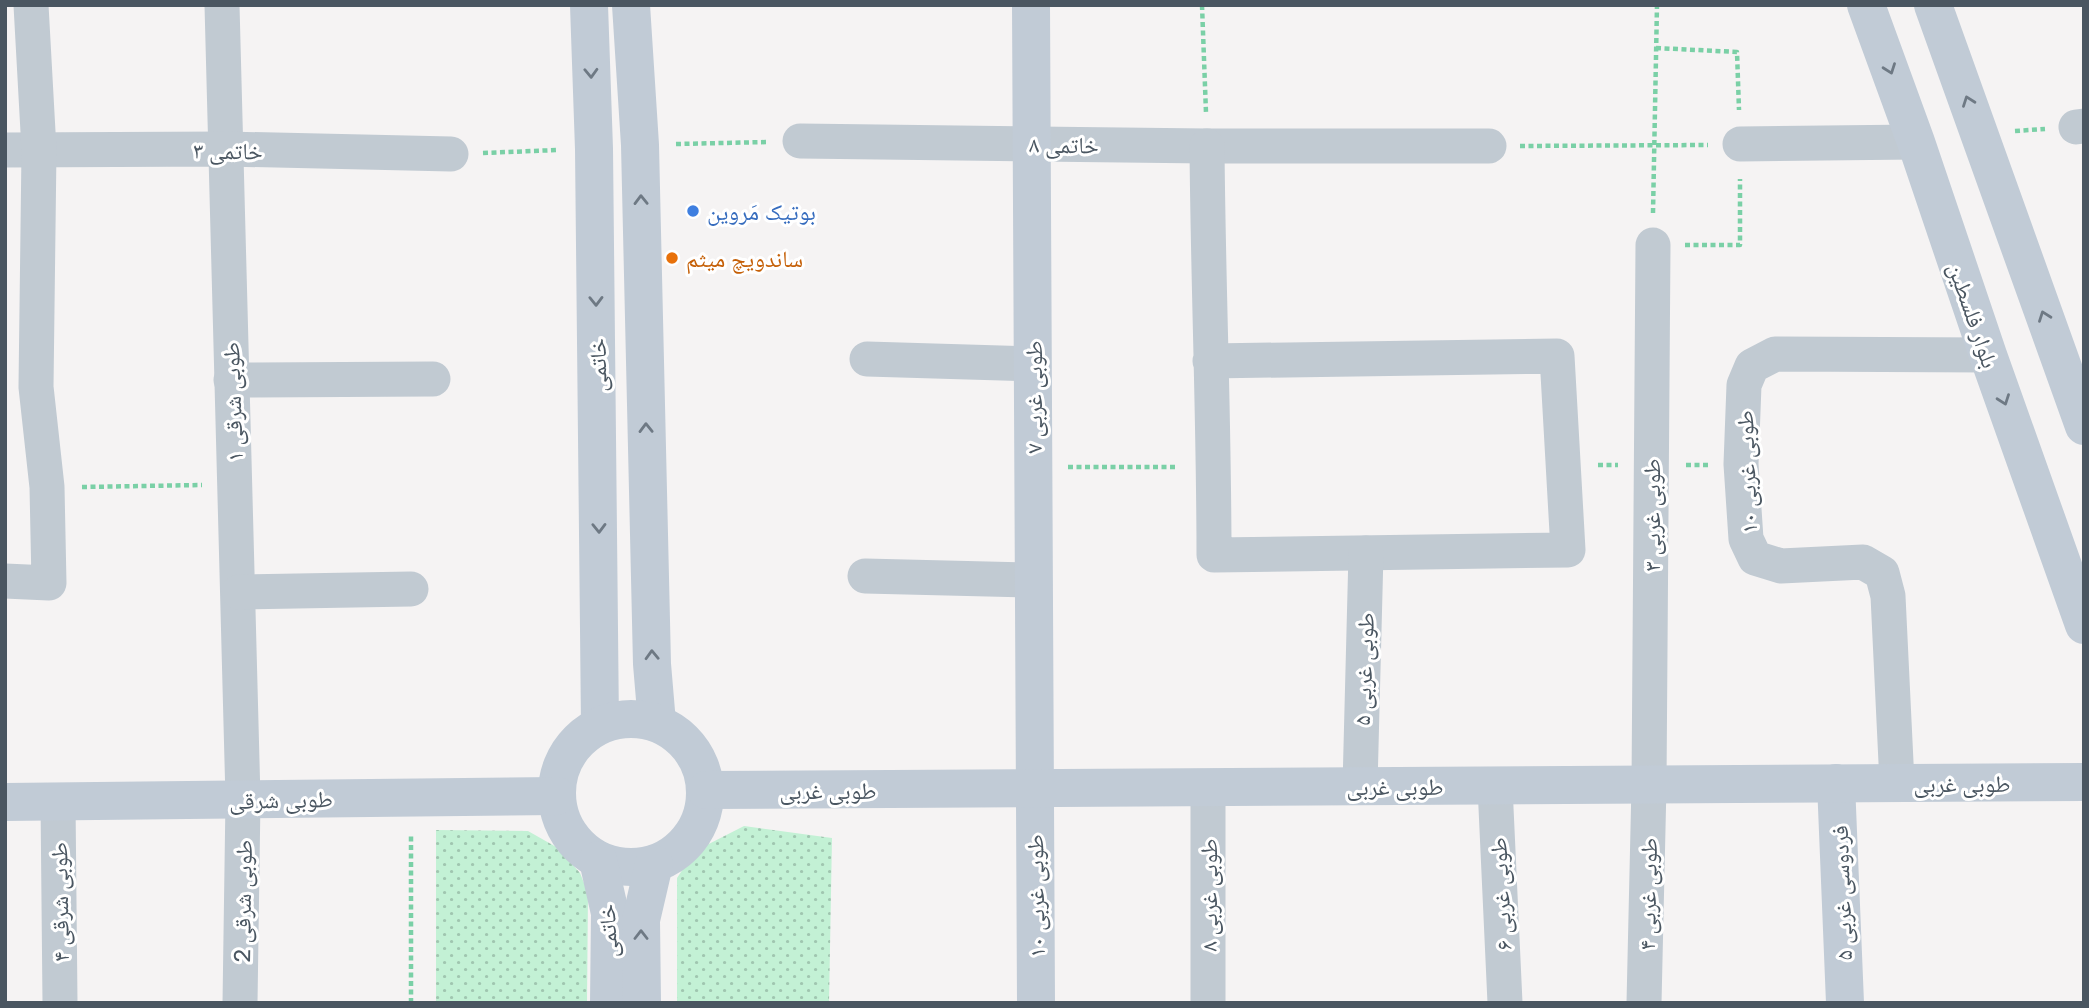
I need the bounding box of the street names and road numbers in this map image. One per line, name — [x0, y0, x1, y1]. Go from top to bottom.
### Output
street label: خاتمی ۸ — [1029, 129, 1099, 160]
street label: خاتمی ۳ — [193, 135, 263, 166]
street label: بلوار فلسطین — [1942, 259, 2005, 372]
street label: خاتمی — [583, 338, 612, 392]
street label: طوبی غربی ۷ — [1019, 341, 1048, 453]
street label: طوبی شرقی ۱ — [216, 342, 249, 462]
street label: طوبی غربی ۱۰ — [1730, 410, 1763, 534]
street label: طوبی غربی ۳ — [1637, 459, 1666, 571]
street label: طوبی غربی ۵ — [1347, 612, 1380, 726]
street label: طوبی غربی — [1914, 769, 2010, 798]
street label: طوبی غربی — [1347, 772, 1443, 801]
street label: طوبی غربی — [780, 776, 876, 805]
street label: طوبی شرقی — [229, 784, 333, 815]
street label: فردوسی غربی ۵ — [1825, 825, 1858, 961]
street label: طوبی غربی ۱۰ — [1020, 834, 1051, 958]
street label: طوبی غربی ۶ — [1483, 837, 1518, 951]
street label: طوبی غربی ۴ — [1632, 837, 1663, 951]
street label: طوبی شرقی 2 — [227, 839, 258, 963]
street label: طوبی غربی ۸ — [1194, 839, 1223, 951]
street label: طوبی شرقی ۴ — [44, 842, 75, 962]
street label: خاتمی — [592, 903, 623, 959]

